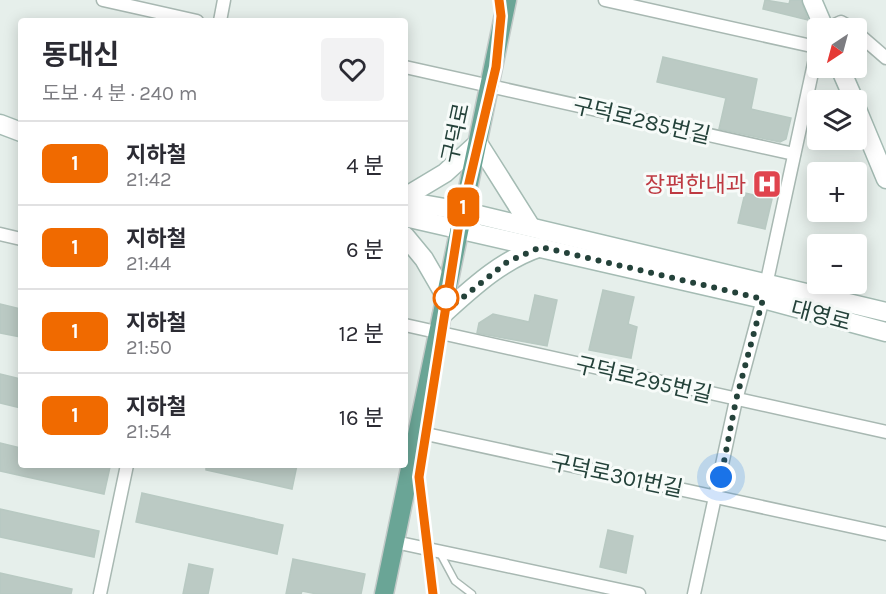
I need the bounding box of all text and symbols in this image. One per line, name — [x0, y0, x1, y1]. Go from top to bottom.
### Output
north arrow — [807, 18, 867, 78]
map controls — [807, 18, 867, 294]
text: 동대신 — [42, 38, 119, 71]
button: heart — [321, 38, 384, 101]
text: 도보 · 4 분 · 240 m — [42, 82, 197, 105]
button: layers — [807, 90, 867, 150]
street label: 구덕로285번길 — [571, 93, 713, 149]
street label: 구덕로 — [437, 101, 475, 166]
text: 지하철 — [126, 142, 187, 168]
text: 1 — [71, 151, 79, 175]
text: 4 분 — [346, 153, 384, 179]
button: + — [807, 162, 867, 222]
text: 21:42 — [126, 168, 172, 191]
hospital icon: 장편한내과 — [751, 168, 783, 200]
place label: 장편한내과 — [645, 172, 746, 198]
line badge: 1 — [444, 188, 482, 226]
text: 1 — [459, 195, 467, 219]
text: 지하철 — [126, 226, 187, 252]
button: − — [807, 234, 867, 294]
text: 1 — [71, 235, 79, 259]
text: 6 분 — [346, 237, 384, 263]
text: 21:44 — [126, 252, 171, 275]
unlabelled marker — [433, 285, 459, 311]
street label: 대영로 — [788, 296, 853, 336]
text: 지하철 — [126, 310, 187, 336]
text: 1 — [71, 319, 79, 343]
text: 12 분 — [339, 321, 384, 347]
text: 21:50 — [126, 336, 172, 359]
street label: 구덕로295번길 — [573, 352, 714, 408]
text: 지하철 — [126, 394, 187, 420]
text: 1 — [71, 403, 79, 427]
text: 16 분 — [339, 405, 384, 431]
text: 21:54 — [126, 420, 171, 443]
street label: 구덕로301번길 — [548, 449, 685, 503]
your location — [706, 462, 736, 492]

